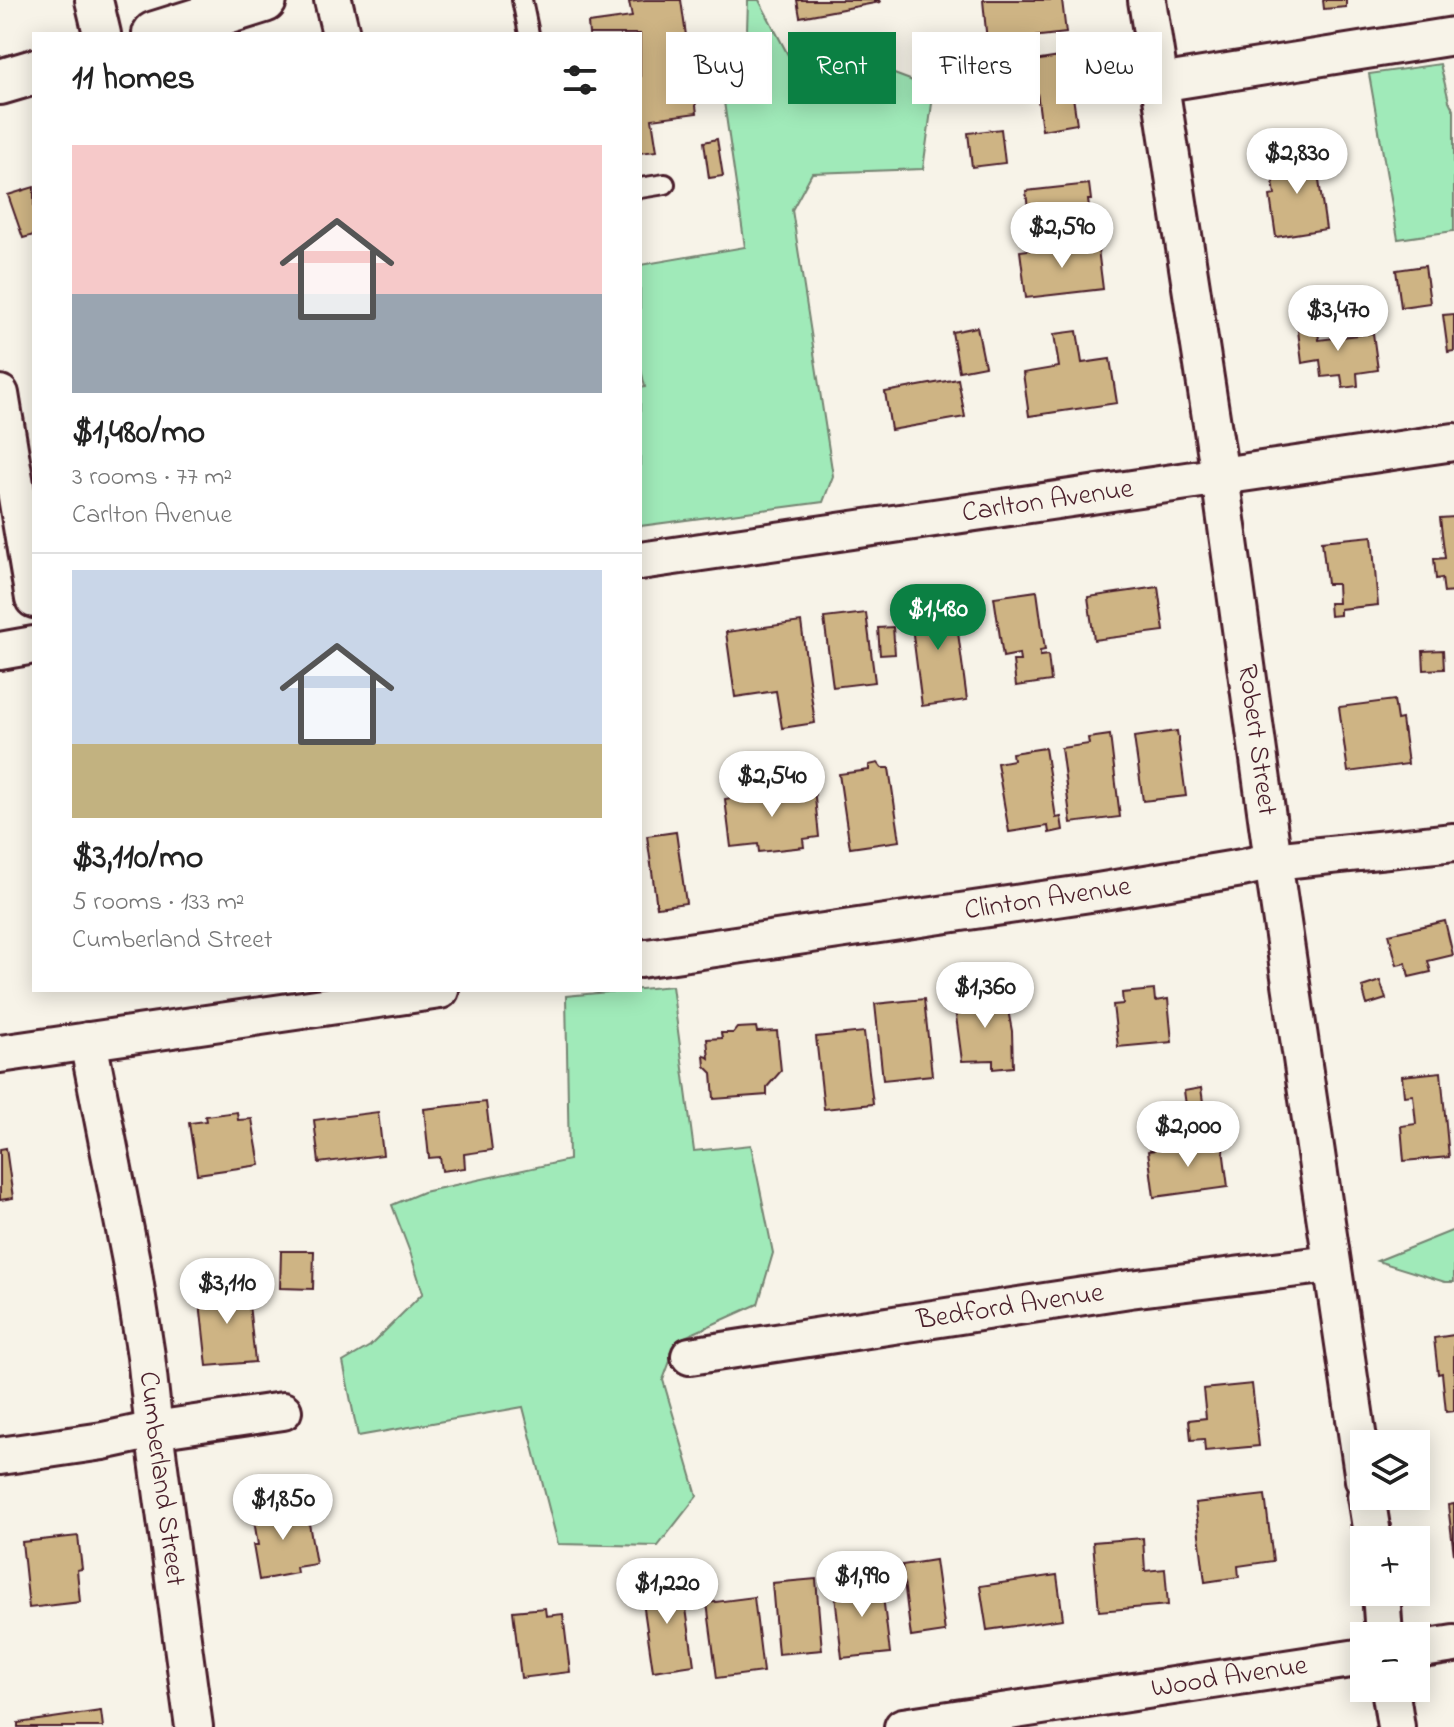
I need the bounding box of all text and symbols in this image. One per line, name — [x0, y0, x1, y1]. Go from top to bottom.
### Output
chip: Buy — [666, 32, 772, 104]
chip: Rent — [788, 32, 896, 104]
chip: Filters — [912, 32, 1040, 104]
chip: New — [1056, 32, 1162, 104]
text: 11 homes — [72, 55, 195, 105]
icon: filters — [558, 58, 602, 102]
pin: $2,830 — [1232, 128, 1362, 196]
text: $2,830 — [1265, 135, 1329, 173]
icon: home — [265, 197, 409, 341]
pin: $2,590 — [997, 202, 1127, 270]
text: $2,590 — [1028, 209, 1096, 247]
pin: $3,470 — [1273, 285, 1403, 353]
text: $3,470 — [1306, 292, 1370, 330]
text: $1,480/mo — [72, 409, 205, 459]
text: 3 rooms · 77 m² — [72, 459, 232, 497]
street label: Carlton Avenue — [959, 469, 1136, 534]
text: Carlton Avenue — [72, 497, 232, 535]
pin: $1,480 — [873, 584, 1003, 652]
text: $1,480 — [908, 591, 968, 629]
icon: home — [265, 622, 409, 766]
street label: Robert Street — [1226, 662, 1287, 818]
pin: $2,540 — [707, 751, 837, 819]
text: $2,540 — [737, 758, 807, 796]
text: $3,110/mo — [72, 834, 203, 884]
street label: Clinton Avenue — [962, 866, 1134, 932]
text: 5 rooms · 133 m² — [72, 884, 245, 922]
text: Cumberland Street — [72, 922, 273, 960]
pin: $1,360 — [920, 962, 1050, 1030]
text: $1,360 — [954, 969, 1016, 1007]
pin: $2,000 — [1123, 1101, 1253, 1169]
text: $2,000 — [1155, 1108, 1221, 1146]
pin: $3,110 — [162, 1258, 292, 1326]
text: $3,110 — [198, 1265, 256, 1303]
street label: Bedford Avenue — [913, 1273, 1107, 1342]
street label: Cumberland Street — [127, 1369, 195, 1589]
map controls — [1350, 1430, 1430, 1702]
button: layers — [1350, 1430, 1430, 1510]
pin: $1,850 — [218, 1474, 348, 1542]
text: $1,850 — [251, 1481, 315, 1519]
button: + — [1350, 1526, 1430, 1606]
pin: $1,990 — [797, 1551, 927, 1619]
pin: $1,220 — [602, 1558, 732, 1626]
text: $1,990 — [834, 1558, 890, 1596]
text: $1,220 — [634, 1565, 700, 1603]
button: − — [1350, 1622, 1430, 1702]
street label: Wood Avenue — [1148, 1645, 1311, 1710]

